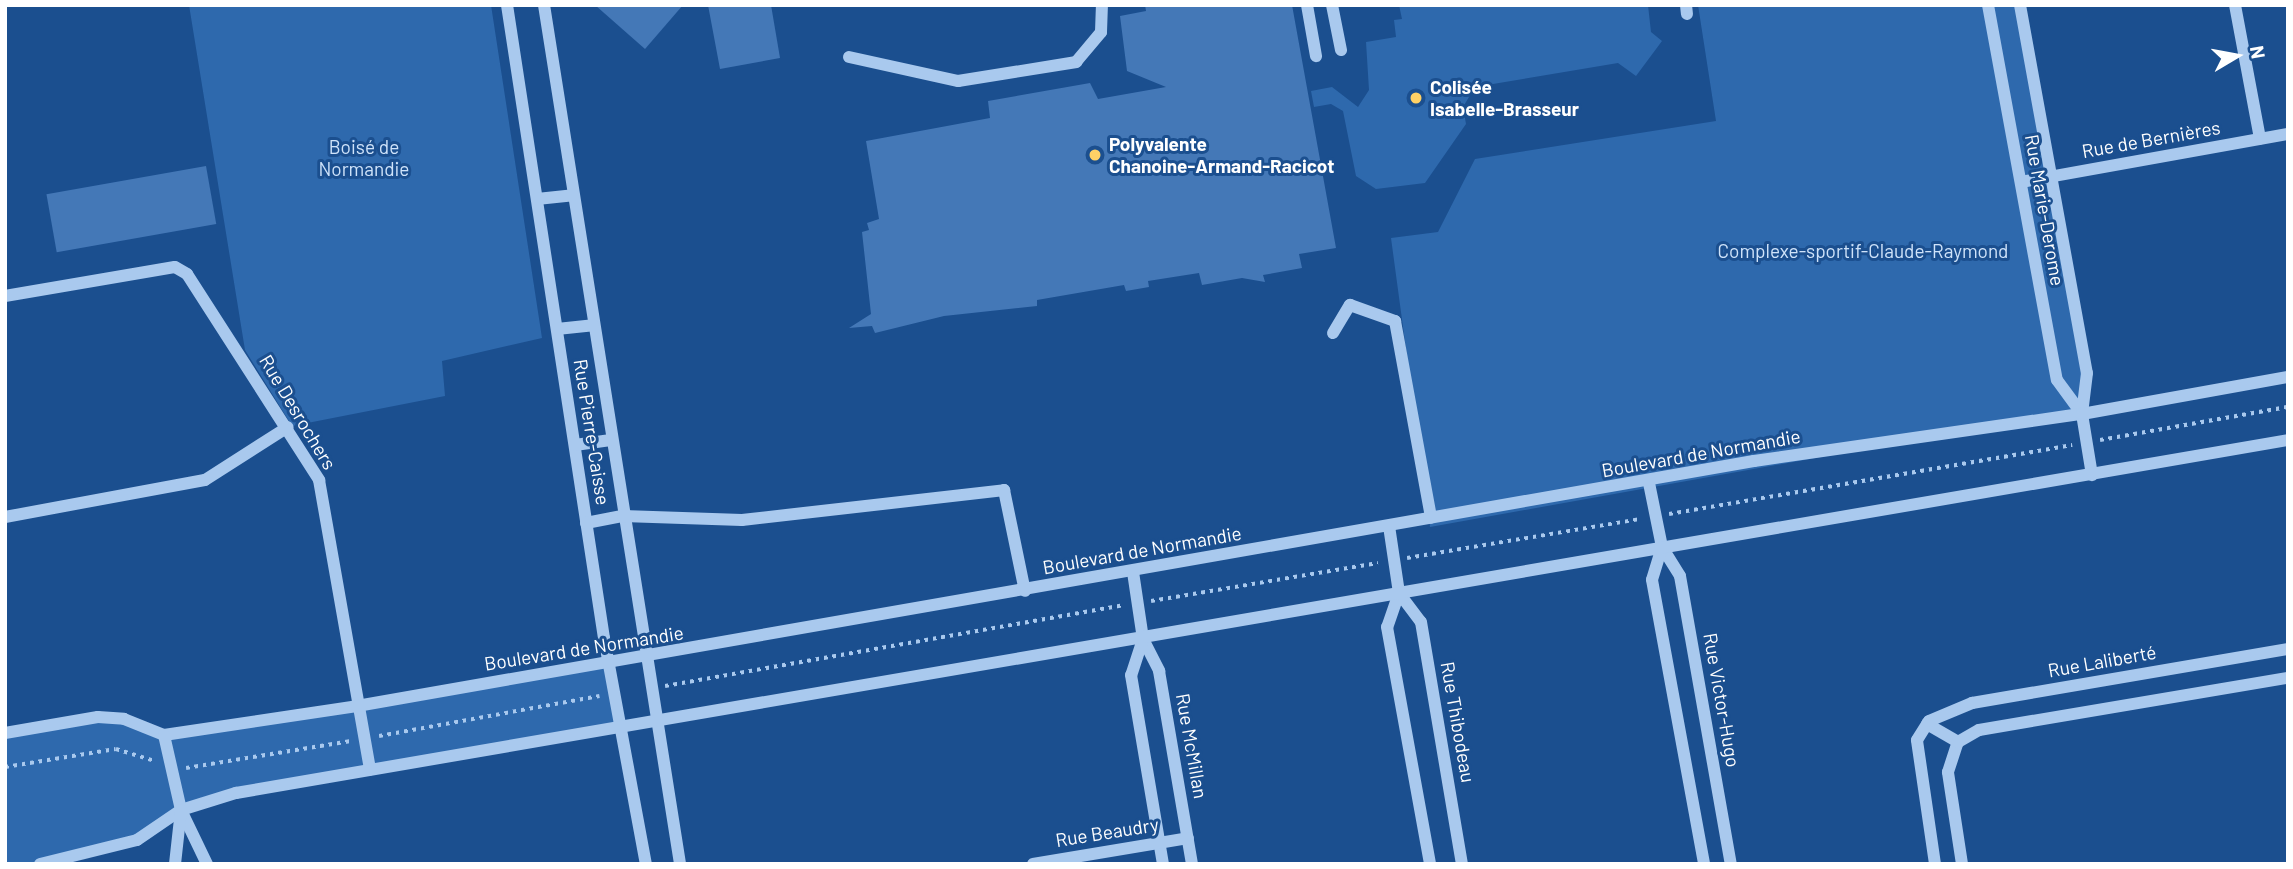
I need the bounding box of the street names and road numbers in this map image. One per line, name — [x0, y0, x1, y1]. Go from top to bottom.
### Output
street label: Rue de Bernières — [2080, 116, 2222, 162]
street label: Rue Marie-Derome — [2020, 133, 2070, 287]
street label: Rue Desrochers — [255, 350, 341, 474]
street label: Rue Pierre-Caisse — [569, 357, 615, 507]
street label: Boulevard de Normandie — [1600, 424, 1802, 482]
street label: Boulevard de Normandie — [1041, 521, 1243, 579]
street label: Boulevard de Normandie — [483, 621, 685, 675]
street label: Rue Victor-Hugo — [1699, 631, 1745, 769]
street label: Rue Laliberté — [2046, 640, 2158, 682]
street label: Rue Thibodeau — [1436, 660, 1480, 784]
street label: Rue McMillan — [1172, 692, 1212, 800]
street label: Rue Beaudry — [1054, 813, 1160, 851]

